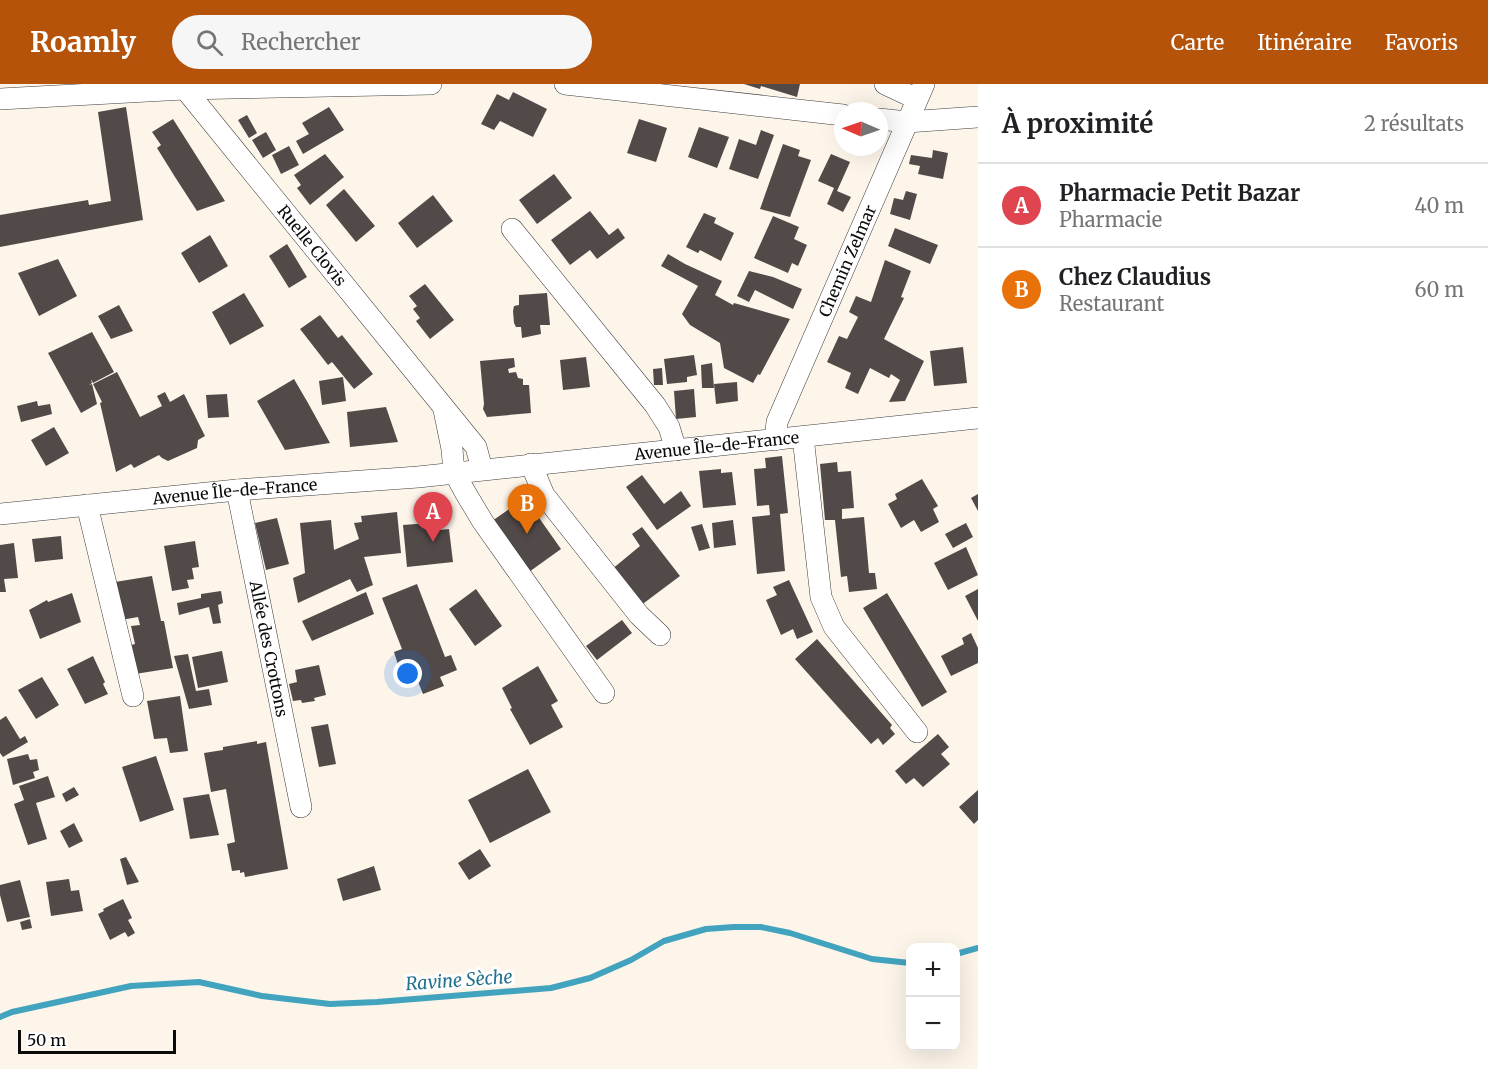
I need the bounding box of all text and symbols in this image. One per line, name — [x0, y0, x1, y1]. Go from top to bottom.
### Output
search box — [172, 15, 592, 69]
text: Roamly — [30, 24, 136, 60]
icon: search — [193, 26, 226, 59]
text: Rechercher — [241, 28, 361, 56]
text: Carte — [1171, 29, 1224, 56]
text: Itinéraire — [1257, 29, 1352, 56]
text: Favoris — [1385, 29, 1458, 56]
north arrow — [834, 102, 888, 156]
text: À proximité — [1002, 107, 1153, 140]
text: 2 résultats — [1364, 111, 1464, 136]
text: Pharmacie Petit Bazar — [1059, 179, 1300, 207]
text: A — [1014, 193, 1029, 218]
text: 40 m — [1414, 193, 1464, 218]
street label: Ruelle Clovis — [273, 201, 351, 290]
street label: Chemin Zelmar — [814, 202, 880, 320]
text: Pharmacie — [1059, 207, 1162, 232]
text: Chez Claudius — [1059, 263, 1211, 291]
text: B — [1015, 277, 1028, 302]
text: 60 m — [1414, 277, 1464, 302]
text: Restaurant — [1059, 291, 1164, 316]
street label: Avenue Île-de-France — [632, 427, 800, 464]
street label: Avenue Île-de-France — [151, 474, 318, 509]
pin: B — [508, 484, 546, 534]
pin: A — [414, 492, 452, 542]
street label: Allée des Crottons — [245, 578, 293, 719]
your location — [393, 659, 422, 688]
map controls — [906, 943, 960, 1051]
button: + — [906, 943, 960, 997]
water label: Ravine Sèche — [405, 965, 513, 995]
button: − — [906, 997, 960, 1051]
scale bar — [18, 1027, 176, 1054]
text: 50 m — [27, 1030, 66, 1050]

